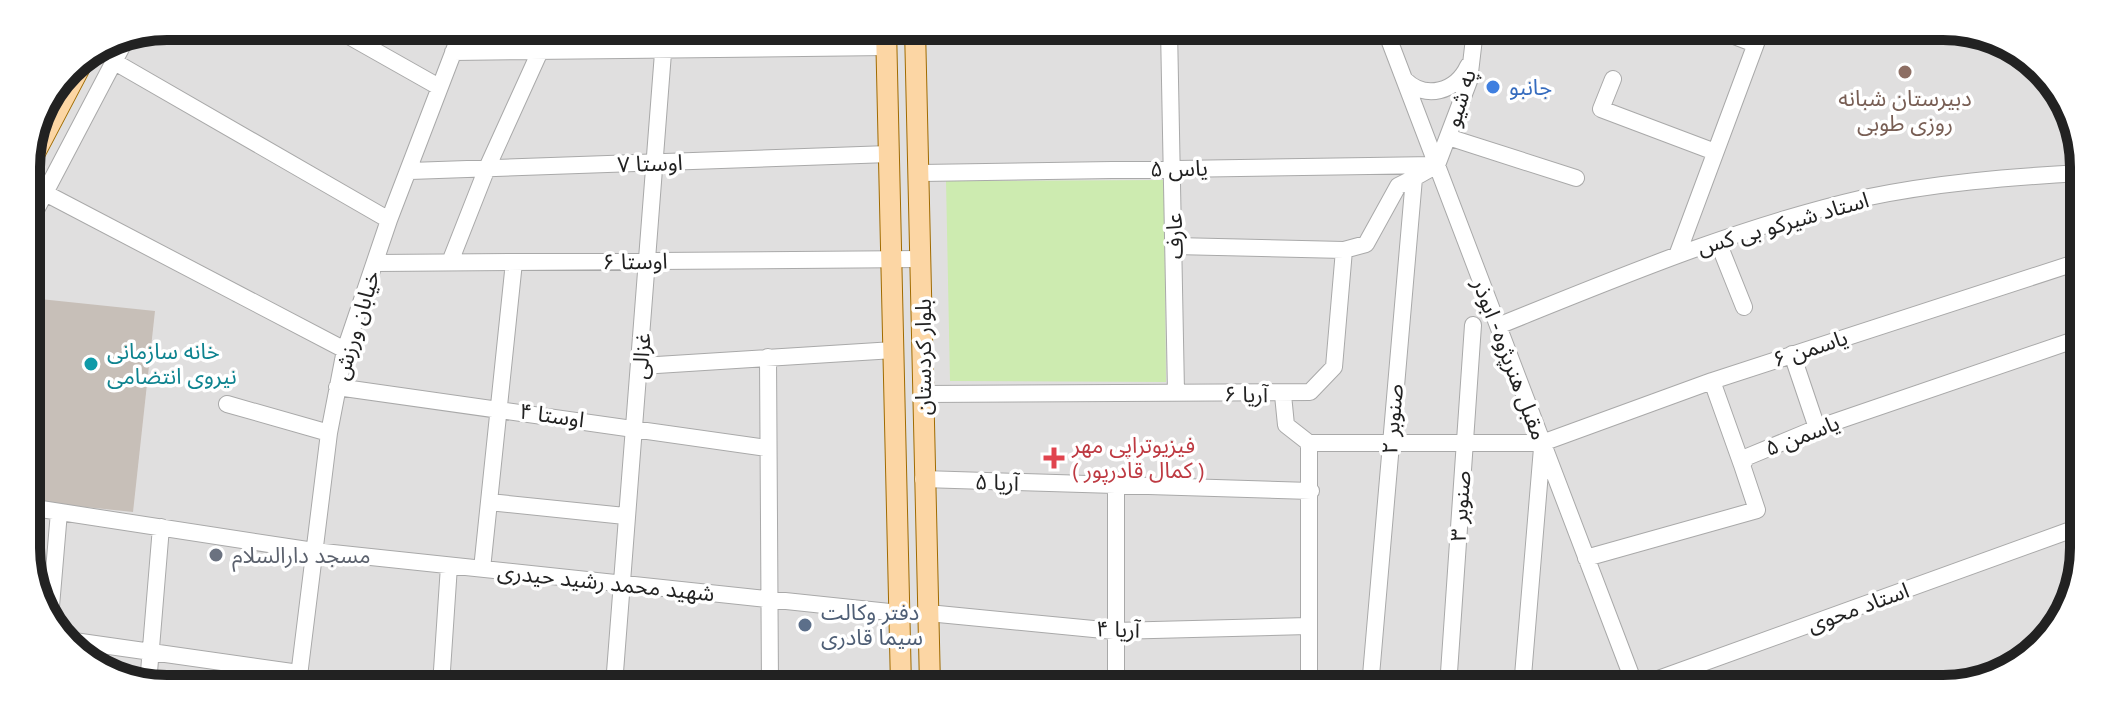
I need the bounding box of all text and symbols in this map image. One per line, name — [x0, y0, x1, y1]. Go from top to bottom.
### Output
marker: دبیرستان شبانه روزی طوبی — [1896, 63, 1914, 81]
street label: په شیو — [1438, 66, 1483, 131]
place label: جانبو — [1509, 73, 1552, 101]
marker: جانبو — [1484, 78, 1502, 96]
place label: دبیرستان شبانه روزی طوبی — [1838, 84, 1972, 137]
street label: اوستا ۷ — [617, 148, 683, 178]
street label: یاس ۵ — [1150, 153, 1208, 183]
street label: استاد شیرکو بی کس — [1694, 185, 1872, 261]
street label: عارف — [1160, 213, 1188, 259]
street label: اوستا ۶ — [602, 246, 668, 276]
street label: خیابان ورزش — [326, 267, 386, 383]
street label: مقبل هنرپژوه - ابوذر — [1465, 273, 1554, 444]
street label: بلوار کردستان — [909, 299, 937, 415]
street label: یاسمن ۶ — [1769, 323, 1851, 373]
street label: غزالی — [625, 332, 657, 380]
place label: خانه سازمانی نیروی انتضامی — [107, 337, 237, 390]
marker: خانه سازمانی نیروی انتضامی — [82, 355, 100, 373]
street label: آریا ۶ — [1224, 380, 1270, 408]
street label: صنوبر ۲ — [1375, 382, 1409, 456]
street label: اوستا ۴ — [518, 397, 586, 433]
street label: یاسمن ۵ — [1761, 408, 1843, 462]
place label: فیزیوتراپی مهر ( کمال قادرپور ) — [1071, 431, 1205, 485]
marker: فیزیوتراپی مهر ( کمال قادرپور ) — [1043, 447, 1065, 469]
street label: آریا ۵ — [975, 467, 1021, 497]
street label: صنوبر ۳ — [1444, 470, 1476, 542]
place label: مسجد دارالسلام — [232, 541, 371, 572]
marker: مسجد دارالسلام — [207, 546, 225, 564]
street label: شهید محمد رشید حیدری — [496, 557, 716, 607]
street label: استاد محوی — [1803, 576, 1913, 638]
place label: دفتر وکالت سیما قادری — [821, 598, 923, 651]
street label: آریا ۴ — [1096, 614, 1142, 644]
marker: دفتر وکالت سیما قادری — [796, 616, 814, 634]

